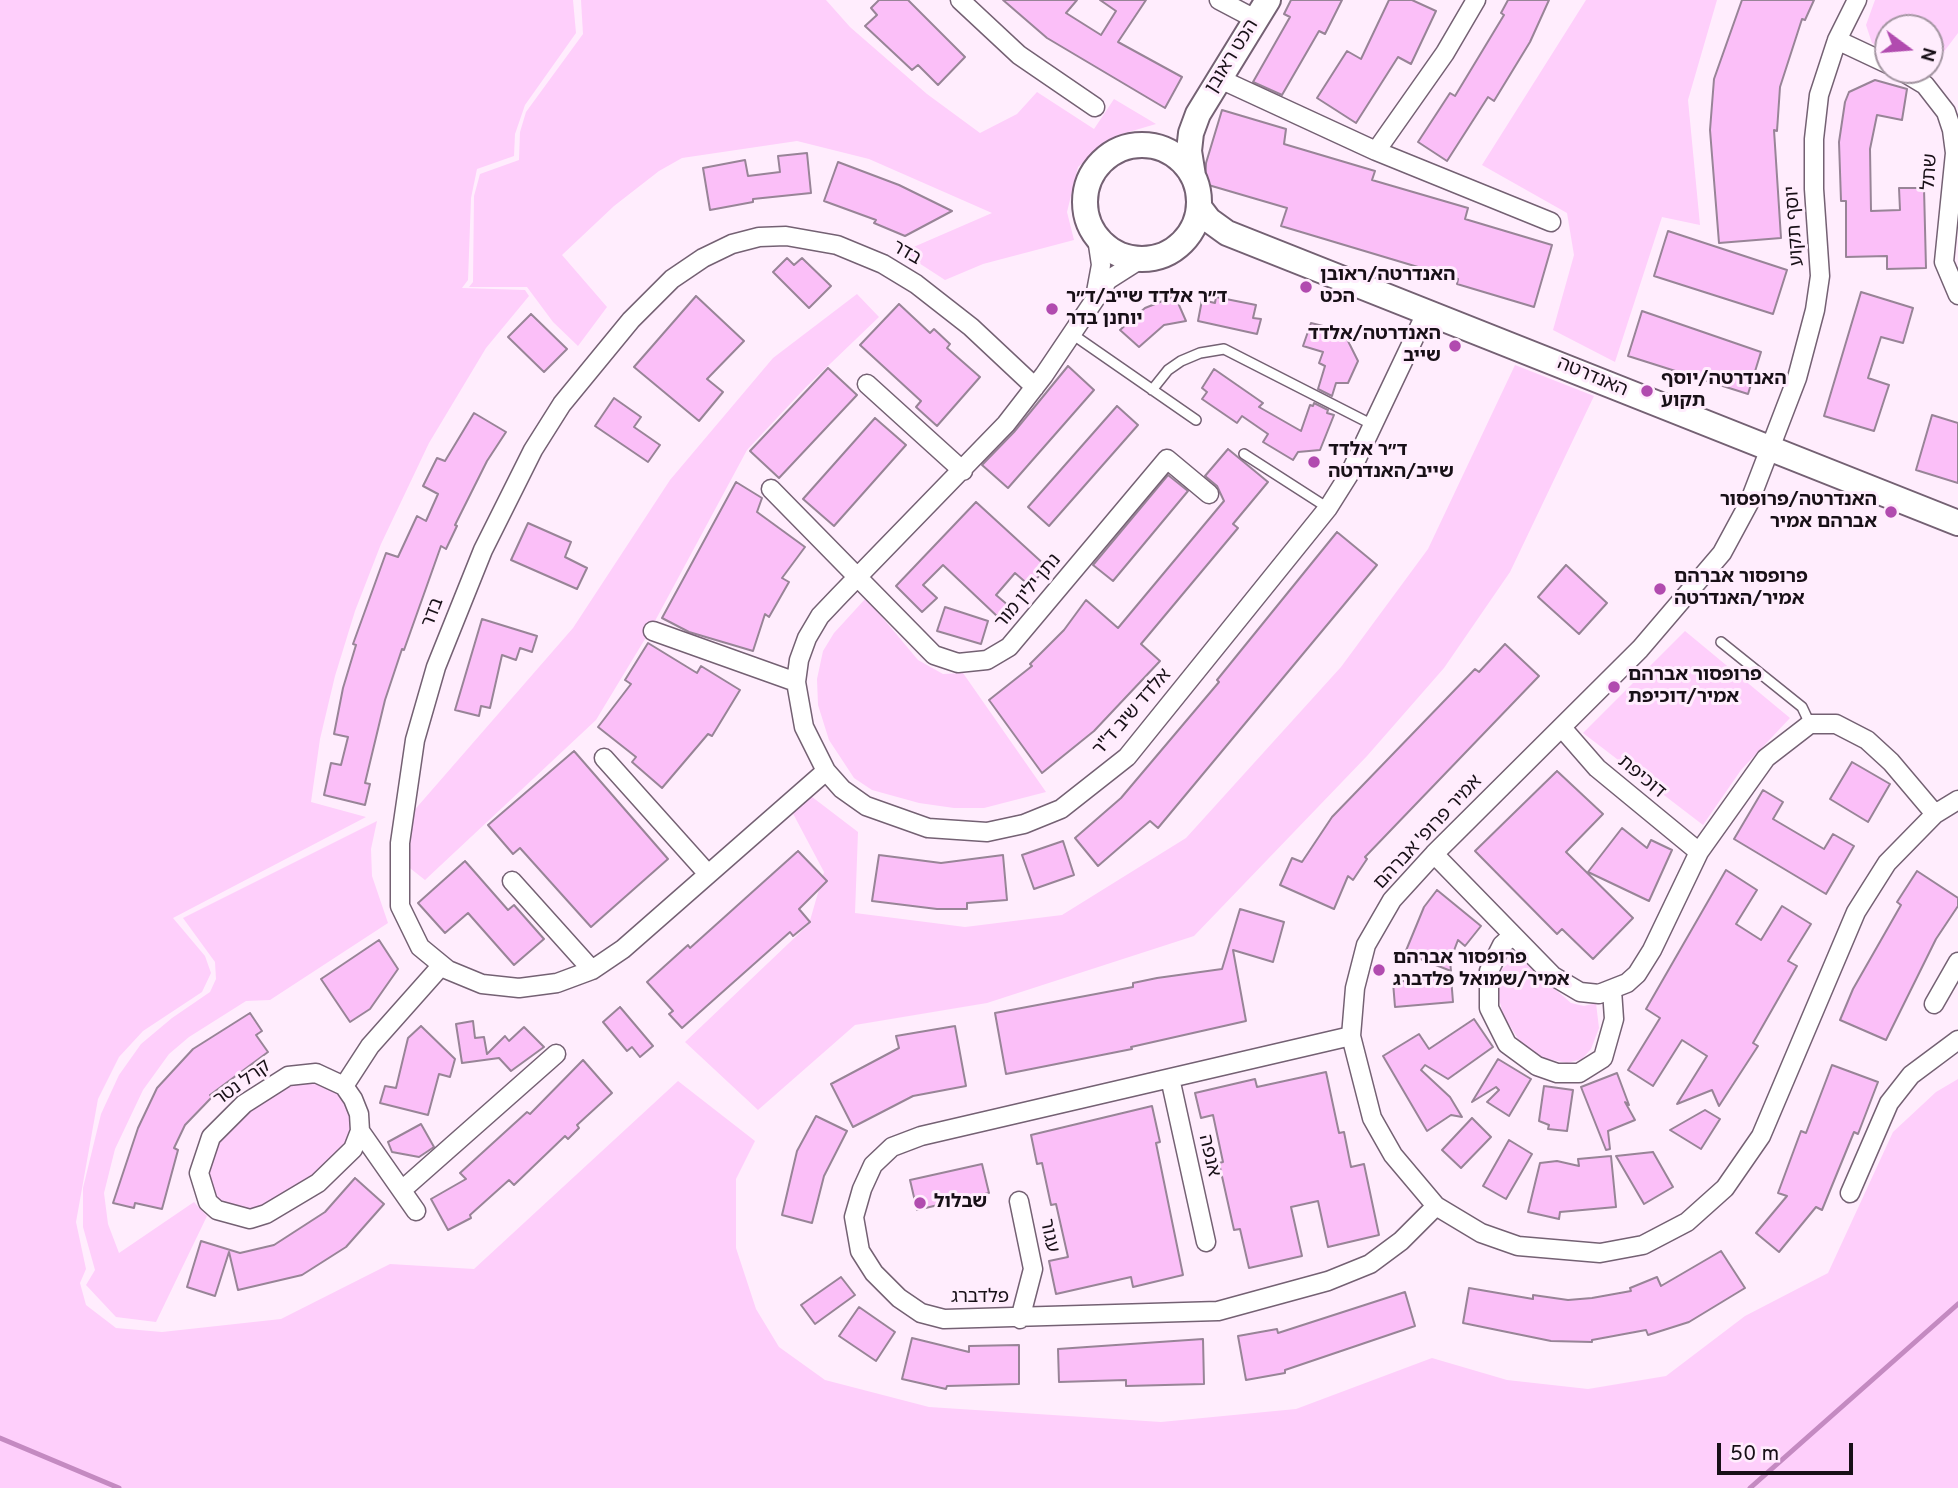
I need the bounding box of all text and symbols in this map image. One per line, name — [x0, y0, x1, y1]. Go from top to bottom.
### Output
north arrow — [1874, 14, 1944, 84]
street label: הכט ראובן — [1201, 16, 1265, 98]
text: N — [1914, 44, 1941, 64]
street label: שתל — [1918, 153, 1944, 191]
street label: יוסף תקוע — [1782, 185, 1810, 267]
street label: בדר — [887, 237, 925, 271]
place label: האנדרטה/ראובן הכט — [1320, 265, 1456, 309]
marker: האנדרטה/ראובן הכט — [1298, 279, 1314, 295]
place label: ד״ר אלדד שייב/ד״ר יוחנן בדר — [1066, 287, 1227, 331]
marker: ד״ר אלדד שייב/ד״ר יוחנן בדר — [1044, 301, 1060, 317]
place label: האנדרטה/אלדד שייב — [1308, 324, 1441, 368]
marker: האנדרטה/אלדד שייב — [1447, 338, 1463, 354]
street label: האנדרטה — [1553, 353, 1631, 403]
place label: האנדרטה/יוסף תקוע — [1661, 369, 1787, 413]
marker: האנדרטה/יוסף תקוע — [1639, 383, 1655, 399]
place label: ד״ר אלדד שייב/האנדרטה — [1328, 440, 1454, 484]
marker: ד״ר אלדד שייב/האנדרטה — [1306, 454, 1322, 470]
place label: האנדרטה/פרופסור אברהם אמיר — [1720, 490, 1877, 534]
marker: האנדרטה/פרופסור אברהם אמיר — [1883, 504, 1899, 520]
street label: נתן ילין מור — [991, 550, 1067, 634]
place label: פרופסור אברהם אמיר/האנדרטה — [1674, 567, 1808, 611]
marker: פרופסור אברהם אמיר/האנדרטה — [1652, 581, 1668, 597]
street label: בדר — [418, 595, 450, 631]
street label: אלדד שיב ד"ר — [1089, 665, 1177, 761]
place label: פרופסור אברהם אמיר/דוכיפת — [1628, 665, 1762, 709]
marker: פרופסור אברהם אמיר/דוכיפת — [1606, 679, 1622, 695]
street label: דוכיפת — [1612, 751, 1670, 805]
street label: אמיר פרופ' אברהם — [1370, 771, 1488, 895]
place label: פרופסור אברהם אמיר/שמואל פלדברג — [1393, 948, 1570, 992]
marker: פרופסור אברהם אמיר/שמואל פלדברג — [1371, 962, 1387, 978]
street label: קרל נטר — [210, 1056, 276, 1112]
street label: אנפה — [1192, 1133, 1224, 1179]
place label: שבלול — [934, 1192, 987, 1214]
marker: שבלול — [912, 1195, 928, 1211]
street label: עגור — [1033, 1217, 1063, 1255]
street label: פלדברג — [951, 1287, 1009, 1309]
scale bar — [1720, 1428, 1856, 1472]
text: 50 m — [1730, 1441, 1779, 1468]

